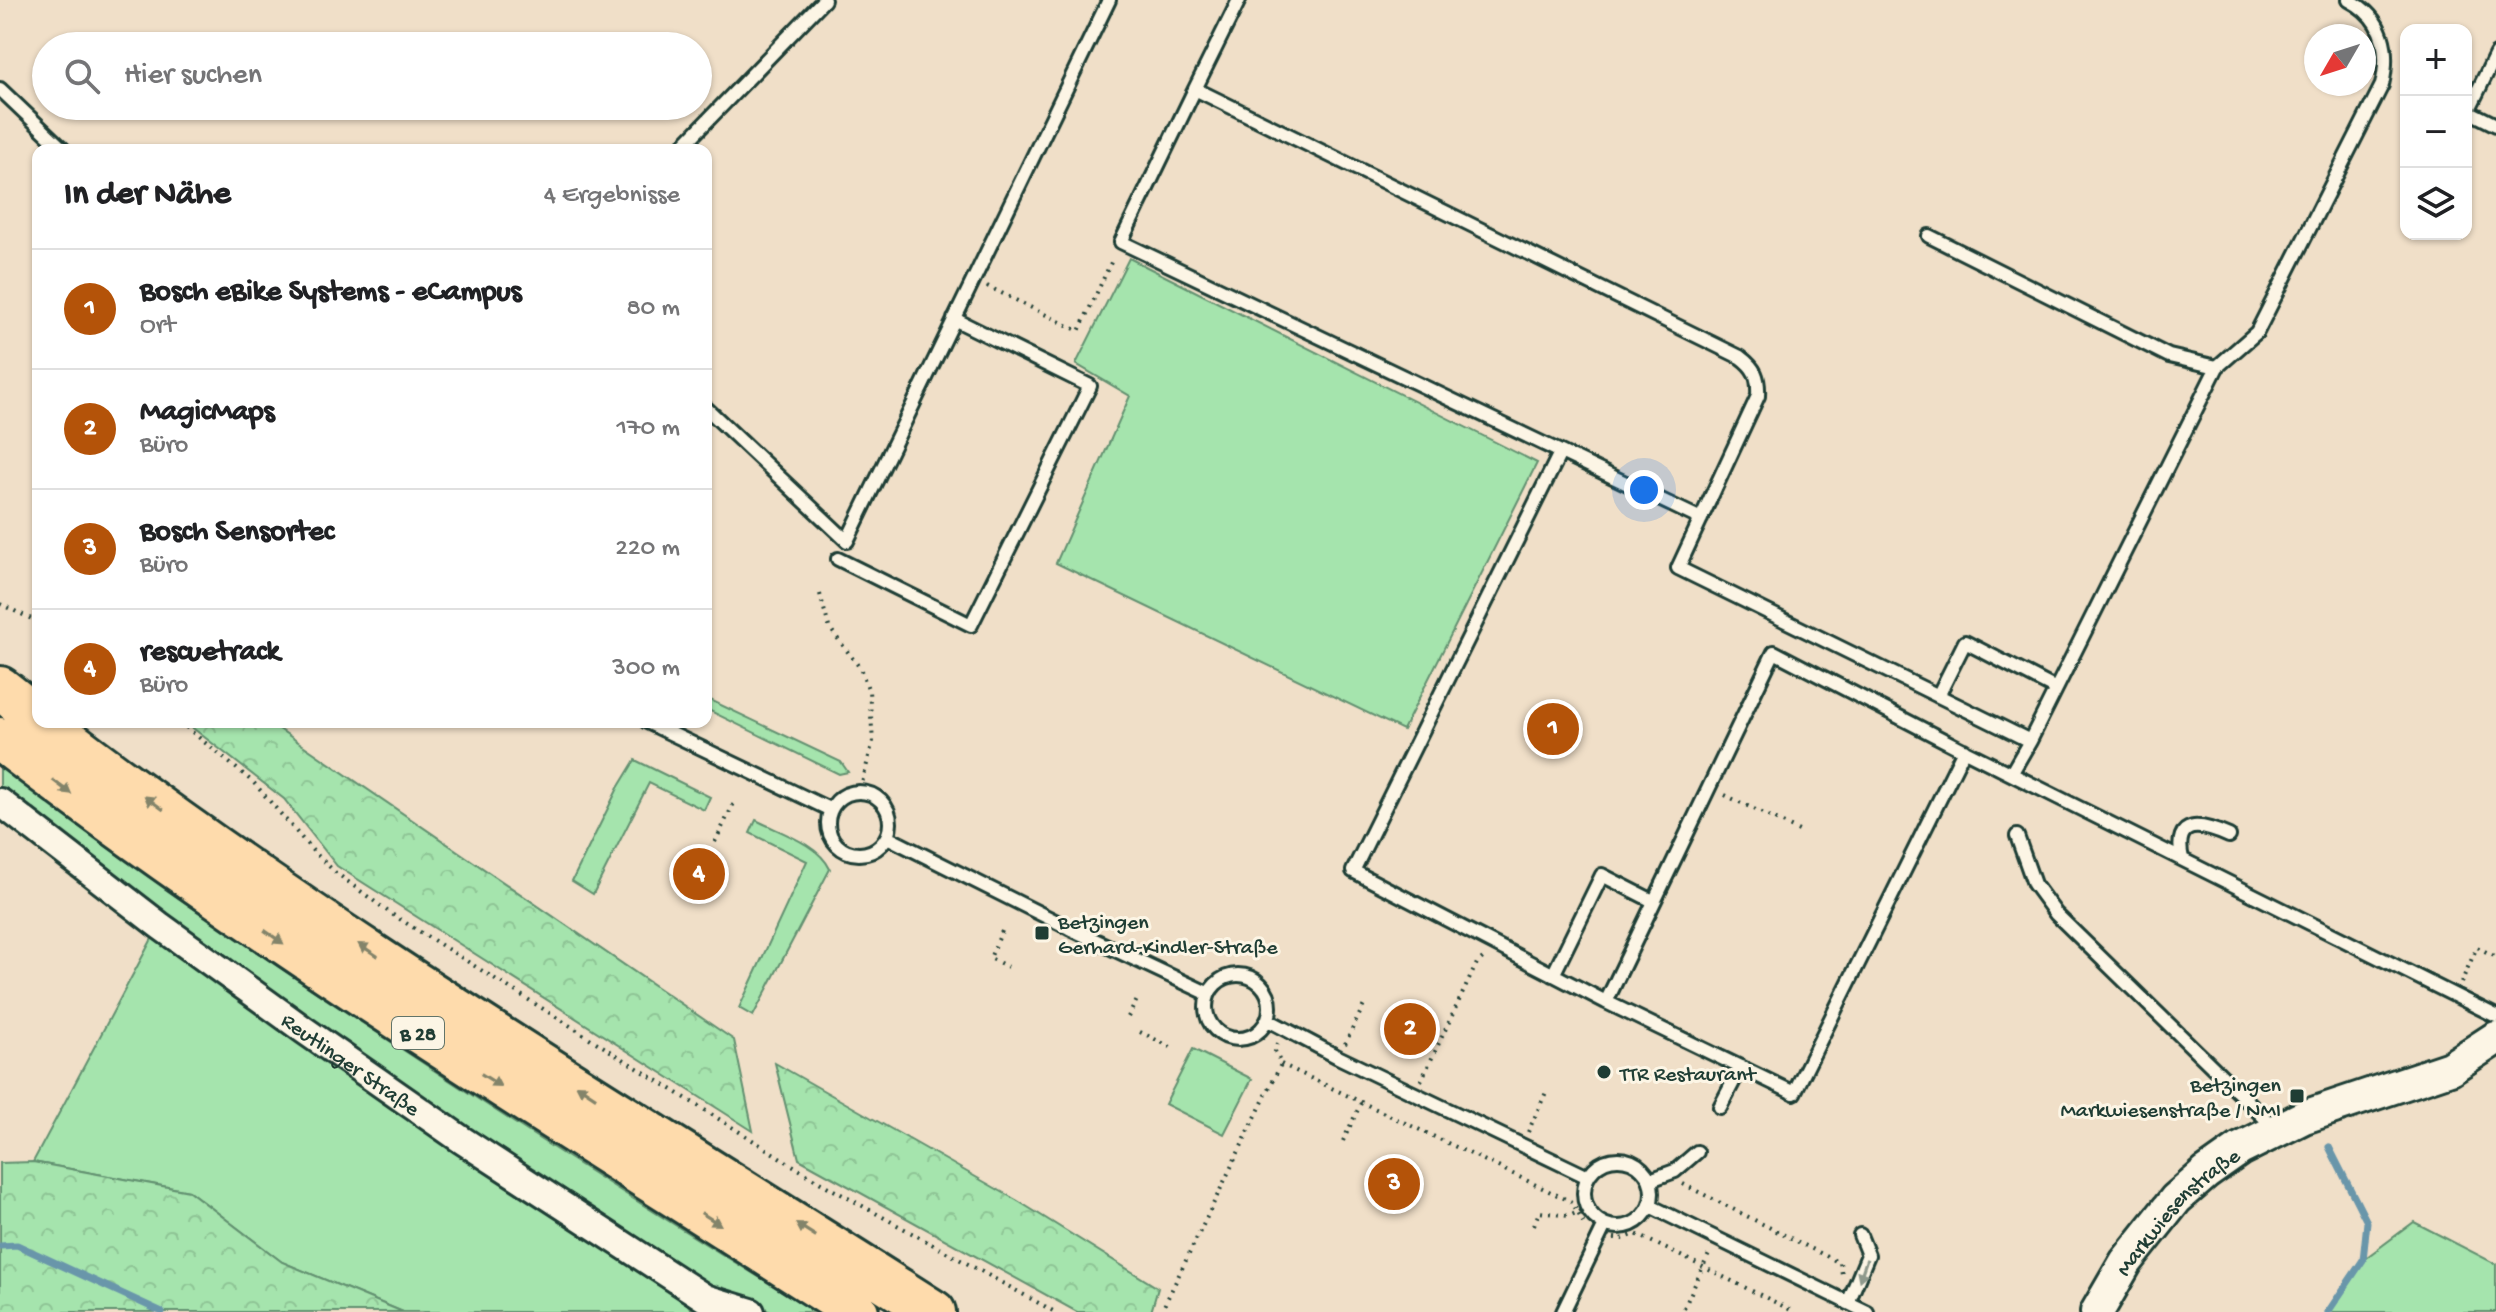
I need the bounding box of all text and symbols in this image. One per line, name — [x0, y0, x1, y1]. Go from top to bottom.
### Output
north arrow — [2304, 24, 2376, 96]
map controls — [2400, 24, 2472, 240]
button: + — [2400, 24, 2472, 96]
search box — [32, 32, 712, 120]
icon: search — [60, 54, 104, 98]
text: Hier suchen — [124, 59, 262, 94]
button: − — [2400, 96, 2472, 168]
button: layers — [2400, 168, 2472, 240]
text: In der Nähe — [64, 176, 231, 216]
text: 4 Ergebnisse — [544, 181, 680, 212]
text: Bosch eBike Systems - eCampus — [140, 276, 522, 311]
text: 1 — [85, 294, 95, 325]
text: 80 m — [626, 294, 680, 325]
text: Ort — [140, 311, 175, 342]
text: MagicMaps — [140, 396, 275, 431]
text: 2 — [84, 414, 96, 445]
text: 170 m — [617, 414, 680, 445]
text: Büro — [140, 431, 188, 462]
your location — [1624, 470, 1664, 510]
text: Bosch Sensortec — [140, 516, 334, 551]
text: 3 — [83, 534, 97, 565]
text: 220 m — [615, 534, 680, 565]
text: Büro — [140, 551, 188, 582]
text: rescuetrack — [140, 636, 280, 671]
text: 4 — [84, 654, 96, 685]
text: 300 m — [612, 654, 680, 685]
text: Büro — [140, 671, 188, 702]
pin: 1 — [1527, 699, 1579, 759]
one-way arrow — [52, 778, 72, 794]
one-way arrow — [143, 795, 164, 811]
pin: 4 — [673, 844, 725, 904]
place label: Betzingen Gerhard-Kindler-Straße — [1057, 911, 1278, 962]
marker: Betzingen Gerhard-Kindler-Straße — [1033, 924, 1051, 942]
one-way arrow — [264, 929, 285, 944]
one-way arrow — [357, 943, 379, 958]
pin: 2 — [1384, 999, 1436, 1059]
street label: Reutlinger Straße — [275, 1009, 424, 1124]
road number: B 28 — [392, 1017, 444, 1049]
marker: TTR Restaurant — [1595, 1063, 1613, 1081]
place label: TTR Restaurant — [1618, 1063, 1758, 1089]
one-way arrow — [480, 1073, 502, 1087]
place label: Betzingen Markwiesenstraße / NMI — [2060, 1074, 2282, 1125]
one-way arrow — [575, 1085, 597, 1099]
marker: Betzingen Markwiesenstraße / NMI — [2288, 1087, 2306, 1105]
street label: Markwiesenstraße — [2112, 1144, 2247, 1282]
pin: 3 — [1368, 1154, 1420, 1214]
one-way arrow — [700, 1212, 722, 1226]
one-way arrow — [795, 1223, 816, 1238]
one-way arrow — [1856, 1258, 1868, 1282]

